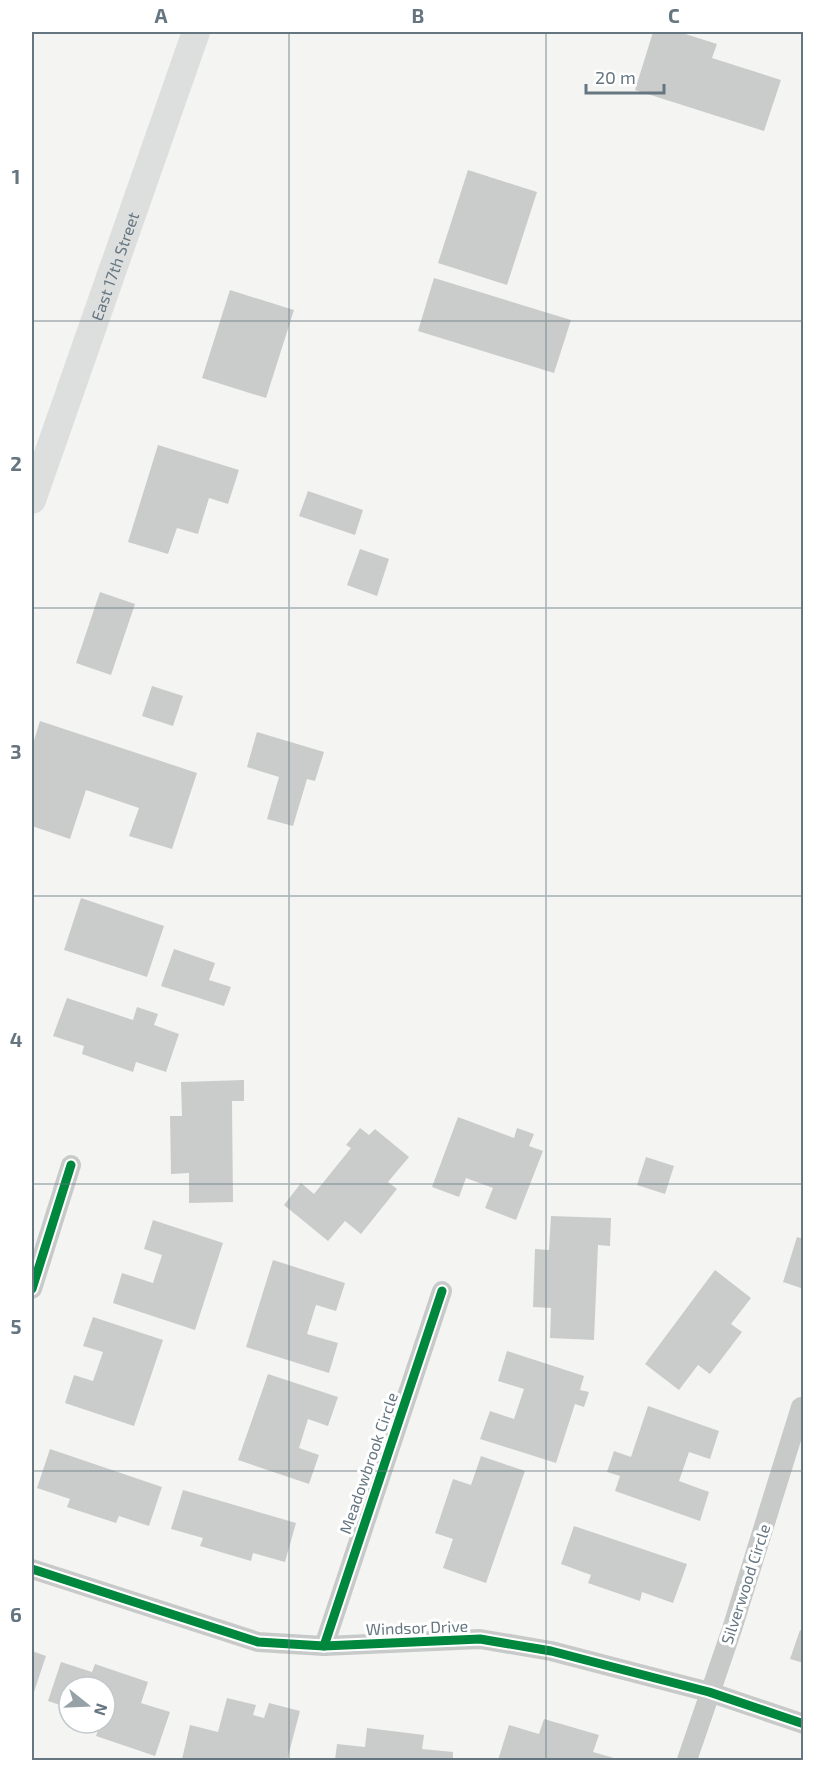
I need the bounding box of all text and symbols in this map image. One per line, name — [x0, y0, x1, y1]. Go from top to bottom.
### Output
text: A — [154, 3, 168, 27]
text: B — [412, 3, 424, 27]
text: C — [668, 3, 680, 27]
scale bar — [586, 57, 664, 95]
text: 20 m — [595, 66, 636, 88]
text: 1 — [12, 164, 20, 188]
street label: East 17th Street — [86, 209, 142, 323]
text: 2 — [10, 451, 22, 475]
text: 3 — [10, 739, 22, 763]
text: 4 — [10, 1027, 23, 1051]
text: 5 — [10, 1314, 22, 1338]
street label: Meadowbrook Circle — [335, 1390, 401, 1536]
street label: Silverwood Circle — [717, 1522, 773, 1646]
text: 6 — [10, 1602, 22, 1626]
street label: Windsor Drive — [365, 1616, 469, 1638]
north arrow — [57, 1675, 117, 1735]
text: N — [91, 1701, 113, 1718]

